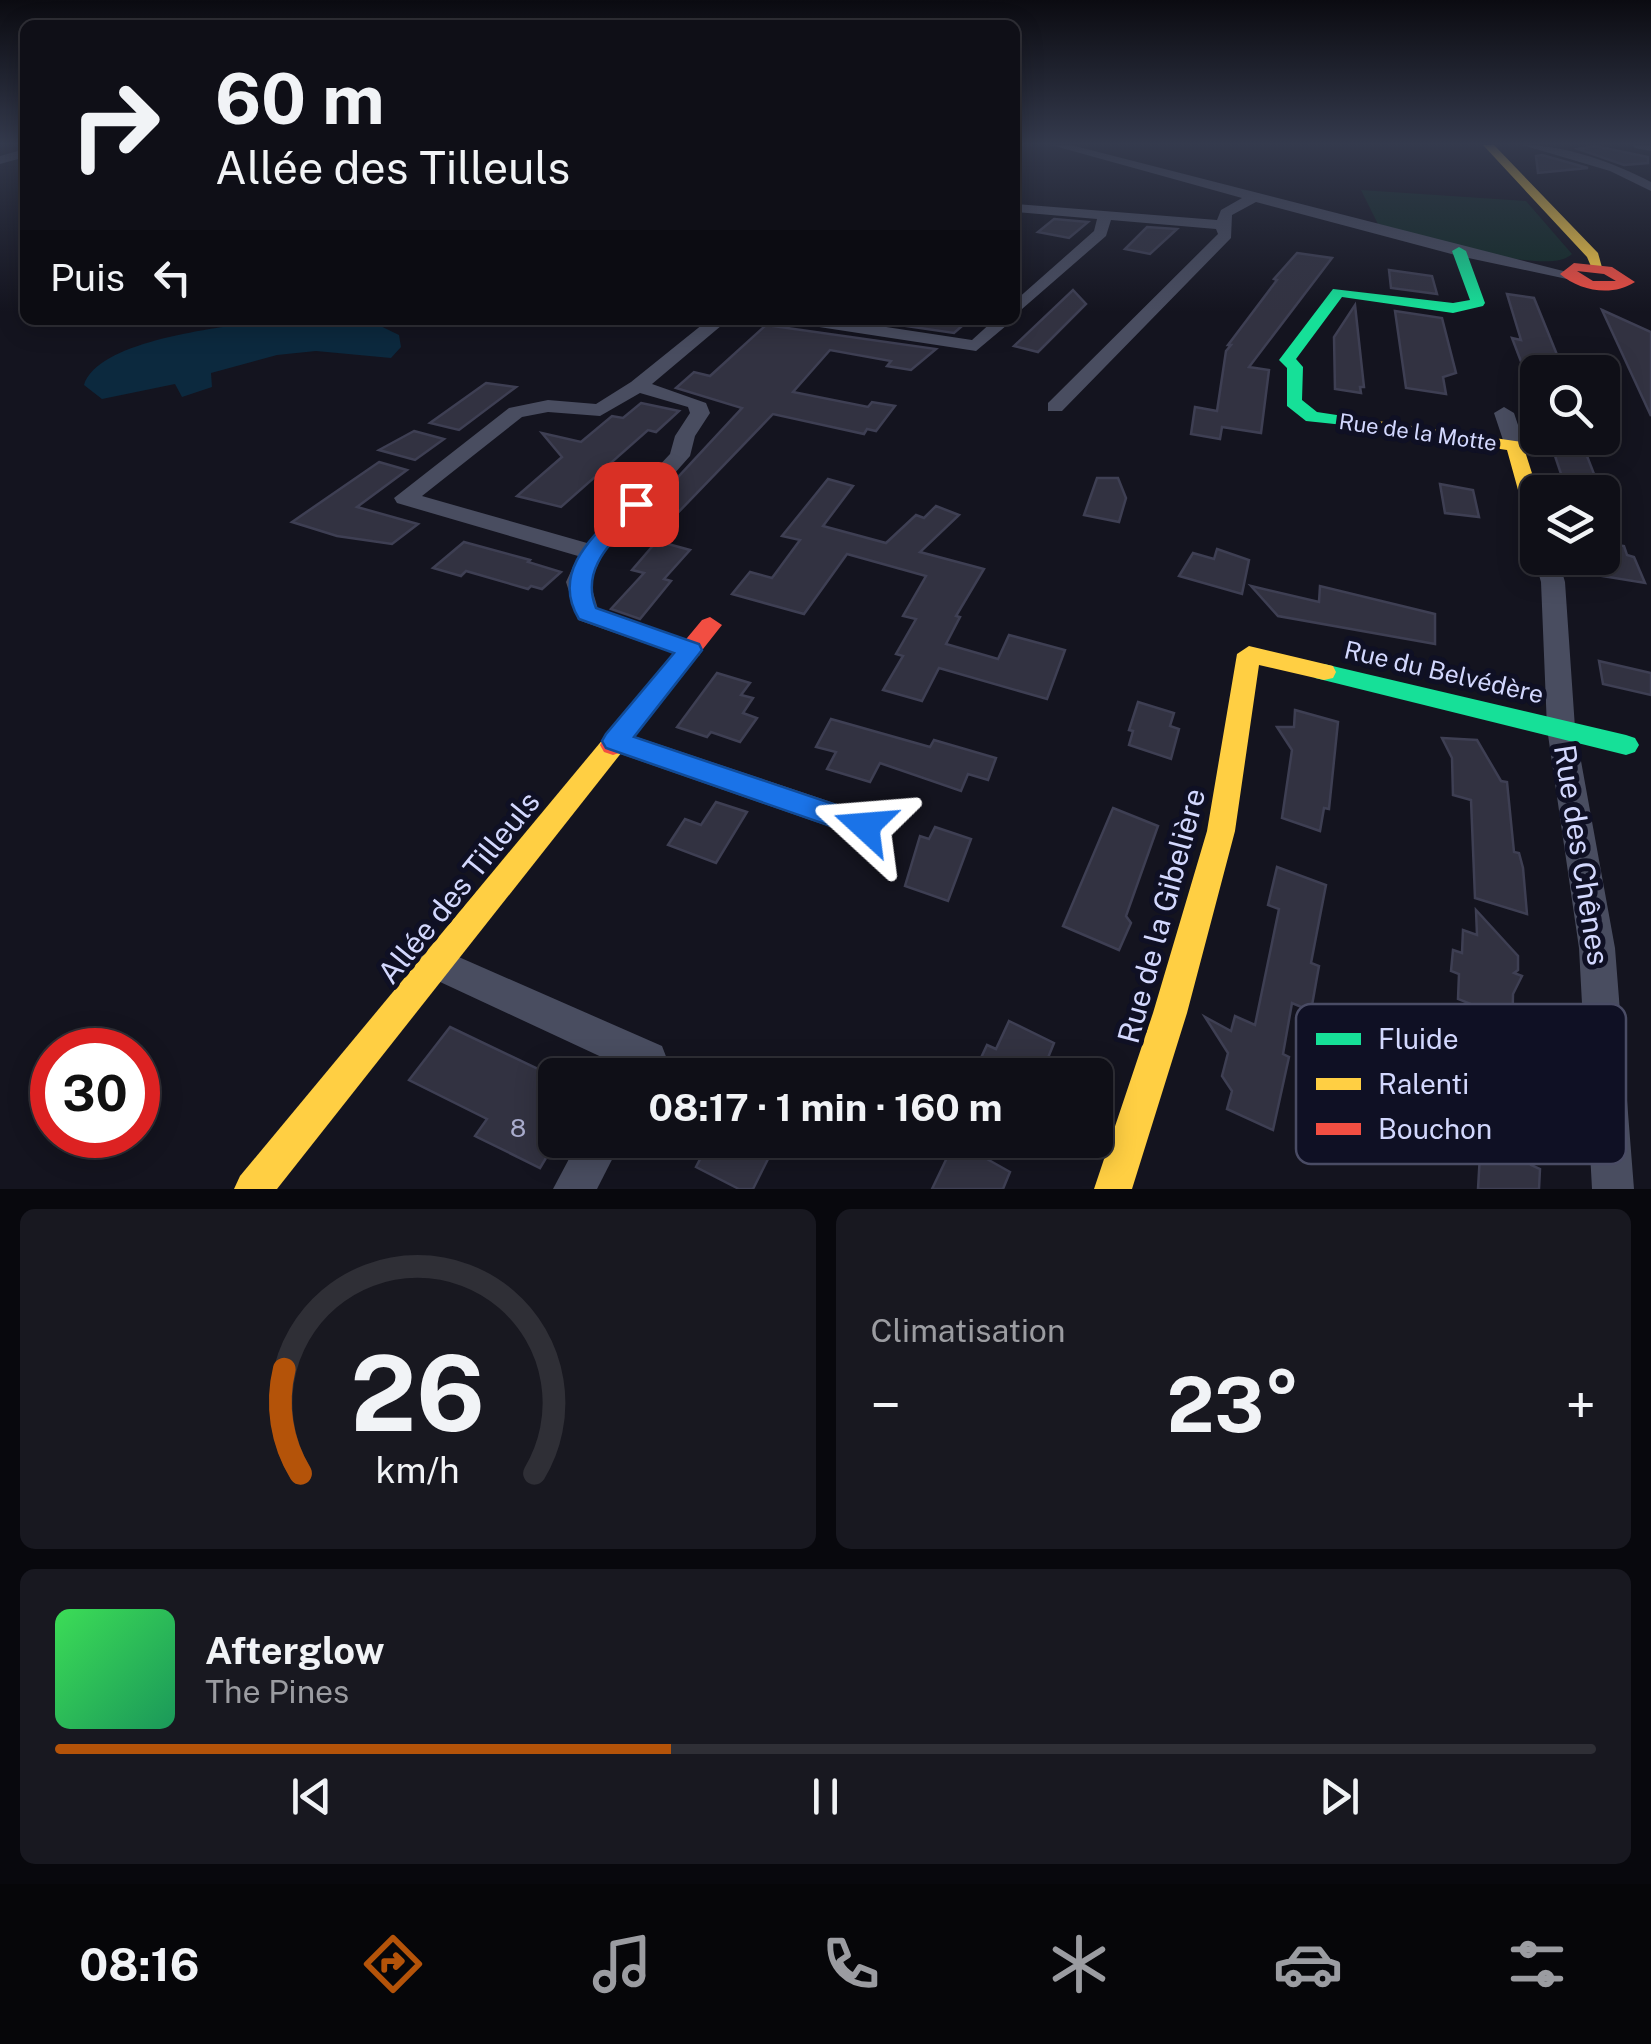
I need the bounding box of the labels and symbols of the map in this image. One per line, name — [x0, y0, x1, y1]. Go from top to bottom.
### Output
street label: Rue de la Motte — [1337, 408, 1499, 456]
pin — [594, 462, 679, 547]
street label: Rue du Belvédère — [1341, 634, 1547, 710]
street label: Rue des Chênes — [1547, 742, 1617, 968]
position arrow — [813, 774, 917, 878]
street label: Allée des Tilleuls — [370, 784, 547, 991]
street label: Rue de la Gibelière — [1110, 784, 1212, 1047]
legend — [1296, 1004, 1626, 1164]
text: Fluide — [1378, 1022, 1459, 1055]
speed limit sign: 30 — [30, 1028, 160, 1158]
text: Ralenti — [1378, 1067, 1469, 1100]
text: Bouchon — [1378, 1112, 1492, 1145]
house number: 8 — [510, 1113, 526, 1143]

